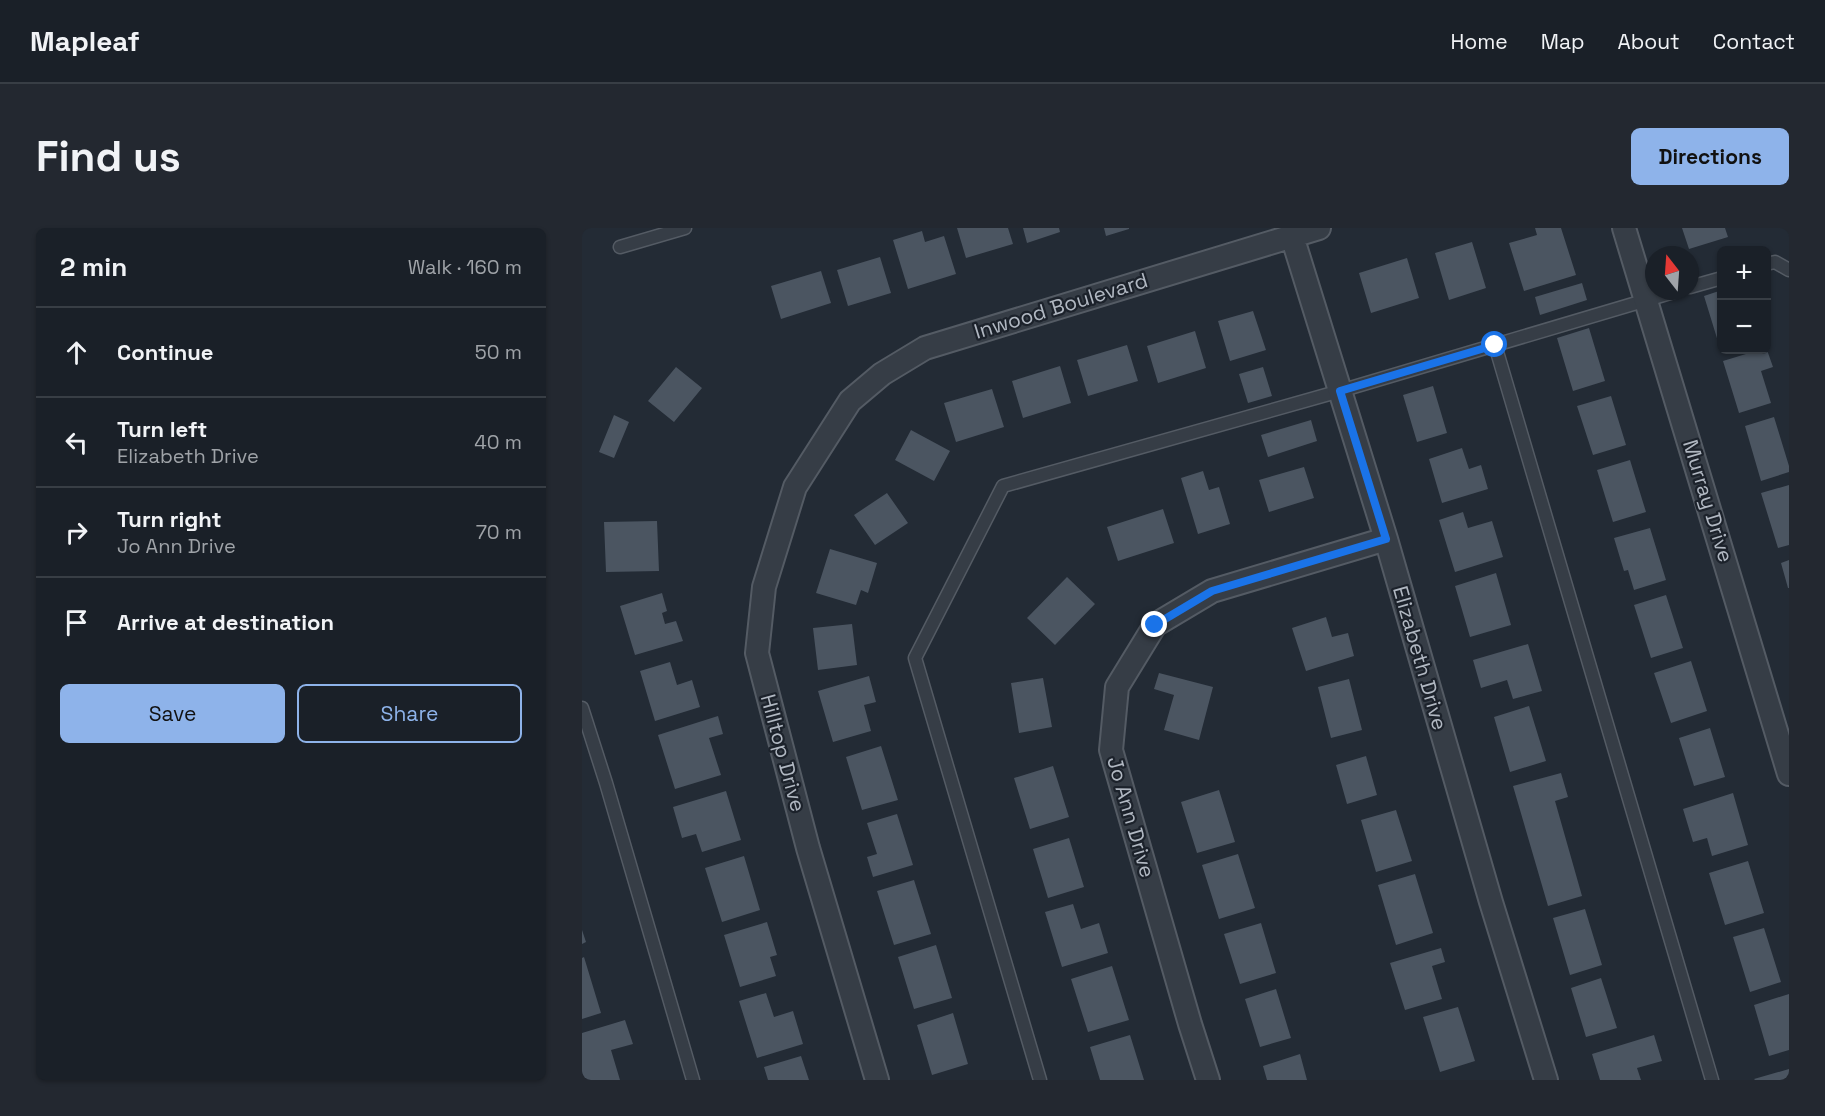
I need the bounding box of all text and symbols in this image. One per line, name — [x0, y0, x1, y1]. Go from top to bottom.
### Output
text: Mapleaf — [30, 23, 140, 59]
text: Home — [1450, 28, 1508, 55]
text: Map — [1541, 28, 1585, 55]
text: About — [1618, 28, 1680, 55]
text: Contact — [1713, 28, 1795, 55]
button: Directions — [1631, 128, 1789, 185]
text: Find us — [36, 130, 181, 183]
north arrow — [1645, 246, 1699, 300]
map controls — [1717, 246, 1771, 354]
button: + — [1717, 246, 1771, 300]
text: 2 min — [60, 250, 127, 284]
text: Walk · 160 m — [408, 254, 522, 280]
street label: Inwood Boulevard — [971, 266, 1151, 345]
button: − — [1717, 300, 1771, 354]
route start — [1481, 331, 1507, 357]
icon: ahead — [60, 336, 93, 369]
text: Continue — [117, 338, 213, 366]
text: 50 m — [475, 339, 522, 365]
text: Turn left — [117, 415, 207, 443]
icon: left — [60, 426, 93, 459]
text: 40 m — [474, 429, 522, 455]
street label: Murray Drive — [1677, 436, 1740, 565]
text: Elizabeth Drive — [117, 443, 259, 469]
text: Turn right — [117, 505, 222, 533]
icon: right — [60, 516, 93, 549]
text: 70 m — [476, 519, 522, 545]
text: Jo Ann Drive — [117, 533, 236, 559]
street label: Elizabeth Drive — [1387, 583, 1454, 733]
icon: arrive — [60, 606, 93, 639]
text: Arrive at destination — [117, 608, 334, 636]
route end — [1141, 611, 1167, 637]
button: Save — [60, 684, 285, 743]
button: Share — [297, 684, 522, 743]
street label: Hilltop Drive — [755, 691, 812, 815]
street label: Jo Ann Drive — [1101, 753, 1162, 881]

